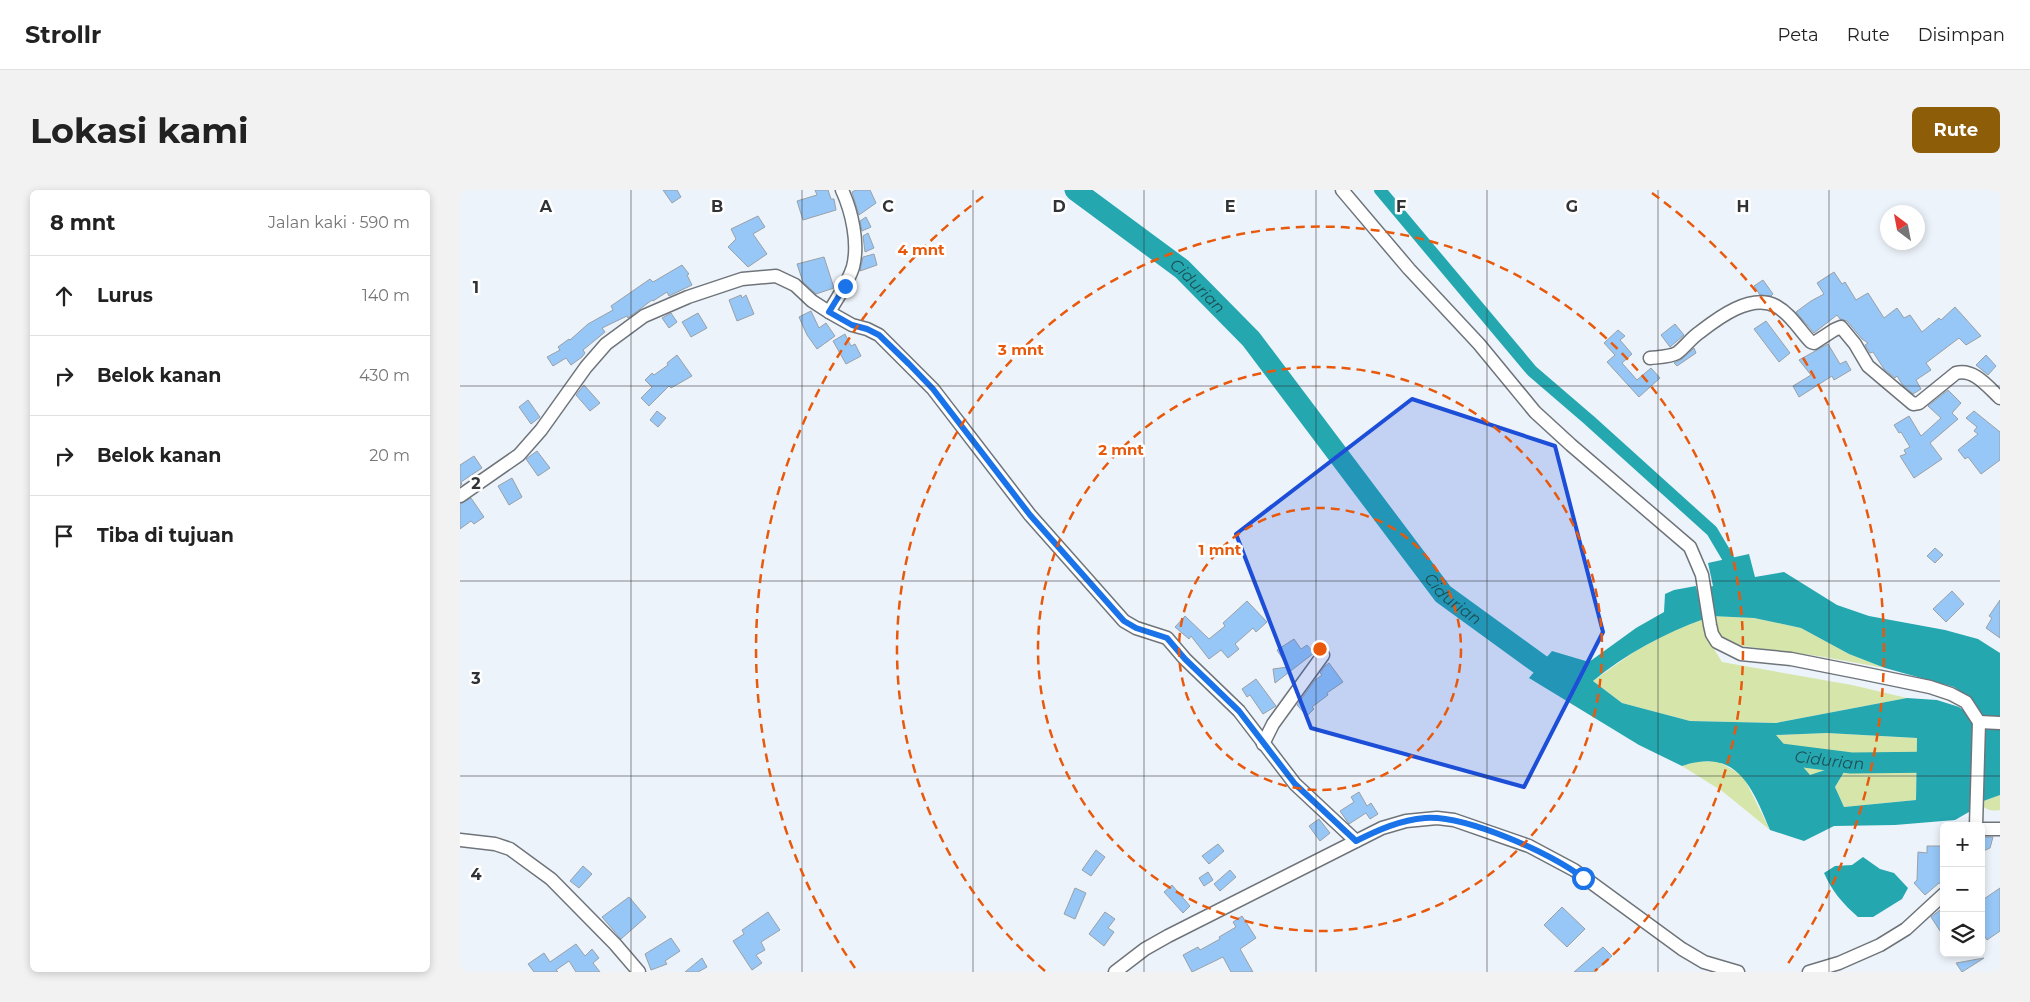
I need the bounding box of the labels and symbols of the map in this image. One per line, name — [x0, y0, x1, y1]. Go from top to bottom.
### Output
text: A — [539, 197, 553, 216]
text: B — [711, 197, 723, 216]
text: C — [882, 197, 894, 216]
text: D — [1052, 197, 1066, 216]
text: E — [1225, 197, 1235, 216]
text: F — [1396, 197, 1406, 216]
text: G — [1566, 197, 1578, 216]
text: H — [1737, 197, 1749, 216]
north arrow — [1880, 205, 1925, 250]
text: 4 mnt — [897, 240, 945, 259]
water label: Cidurian — [1167, 255, 1229, 317]
route end — [834, 275, 857, 298]
text: 1 — [473, 278, 479, 297]
text: 3 mnt — [997, 340, 1044, 359]
text: 2 mnt — [1098, 440, 1144, 459]
text: 2 — [471, 474, 481, 493]
text: 1 mnt — [1199, 540, 1242, 559]
water label: Cidurian — [1420, 569, 1485, 629]
centre of rings — [1311, 640, 1329, 658]
text: 3 — [470, 669, 481, 688]
water label: Cidurian — [1794, 747, 1864, 773]
text: 4 — [470, 865, 482, 884]
route start — [1572, 867, 1595, 890]

